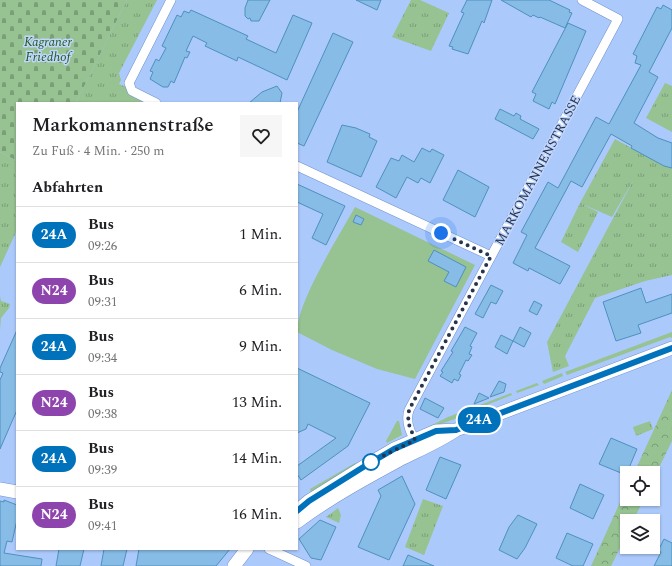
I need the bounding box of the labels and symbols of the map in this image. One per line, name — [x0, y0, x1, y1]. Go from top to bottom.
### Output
park label: Kagraner Friedhof — [24, 32, 73, 67]
street label: MARKOMANNENSTRASSE — [490, 92, 586, 249]
your location — [431, 223, 451, 243]
line badge: 24A — [456, 407, 502, 433]
unlabelled marker — [362, 453, 380, 471]

